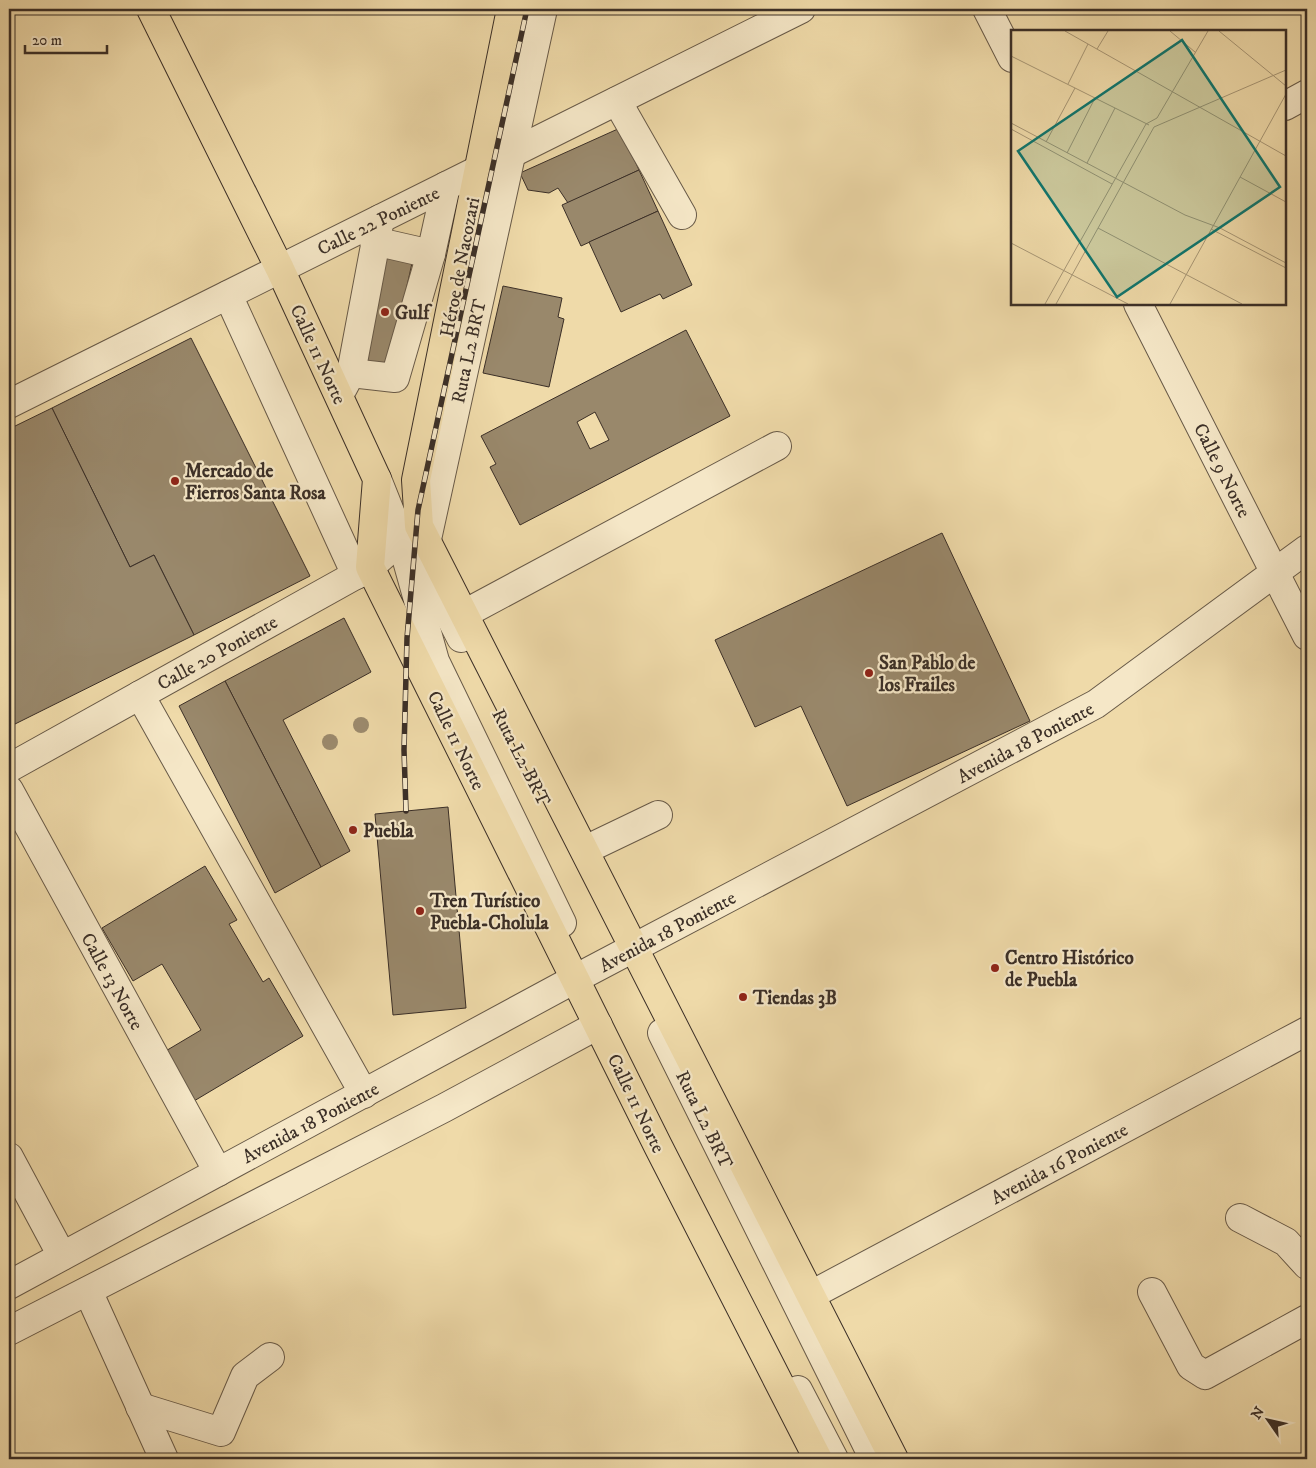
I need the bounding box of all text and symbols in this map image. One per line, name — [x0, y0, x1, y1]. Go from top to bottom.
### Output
scale bar — [25, 22, 108, 54]
inset map — [1011, 30, 1286, 305]
text: 20 m — [32, 31, 62, 50]
street label: Calle 22 Poniente — [314, 182, 444, 261]
street label: Héroe de Nacozari — [436, 195, 485, 339]
street label: Ruta L2 BRT — [447, 296, 492, 406]
street label: Calle 11 Norte — [285, 301, 351, 408]
place label: Gulf — [395, 302, 433, 325]
marker: Gulf — [379, 306, 391, 318]
street label: Calle 9 Norte — [1188, 420, 1255, 522]
place label: Mercado de Fierros Santa Rosa — [185, 460, 326, 505]
marker: Mercado de Fierros Santa Rosa — [169, 475, 181, 487]
street label: Calle 20 Poniente — [154, 611, 282, 696]
place label: San Pablo de los Frailes — [878, 652, 975, 697]
marker: San Pablo de los Frailes — [863, 667, 875, 679]
street label: Calle 11 Norte — [422, 687, 490, 794]
street label: Avenida 18 Poniente — [954, 698, 1098, 789]
street label: Ruta L2 BRT — [486, 705, 555, 811]
place label: Puebla — [363, 820, 415, 843]
marker: Puebla — [347, 824, 359, 836]
street label: Avenida 18 Poniente — [596, 887, 740, 978]
place label: Tren Turístico Puebla-Cholula — [429, 890, 550, 935]
marker: Tren Turístico Puebla-Cholula — [414, 905, 426, 917]
street label: Calle 13 Norte — [76, 929, 148, 1034]
place label: Centro Histórico de Puebla — [1005, 947, 1134, 992]
marker: Centro Histórico de Puebla — [989, 962, 1001, 974]
place label: Tiendas 3B — [752, 987, 837, 1010]
marker: Tiendas 3B — [737, 991, 749, 1003]
street label: Calle 11 Norte — [602, 1050, 670, 1157]
street label: Ruta L2 BRT — [670, 1067, 738, 1173]
street label: Avenida 18 Poniente — [239, 1078, 383, 1169]
street label: Avenida 16 Poniente — [987, 1119, 1132, 1210]
north arrow — [1244, 1396, 1294, 1446]
text: N — [1247, 1403, 1269, 1423]

